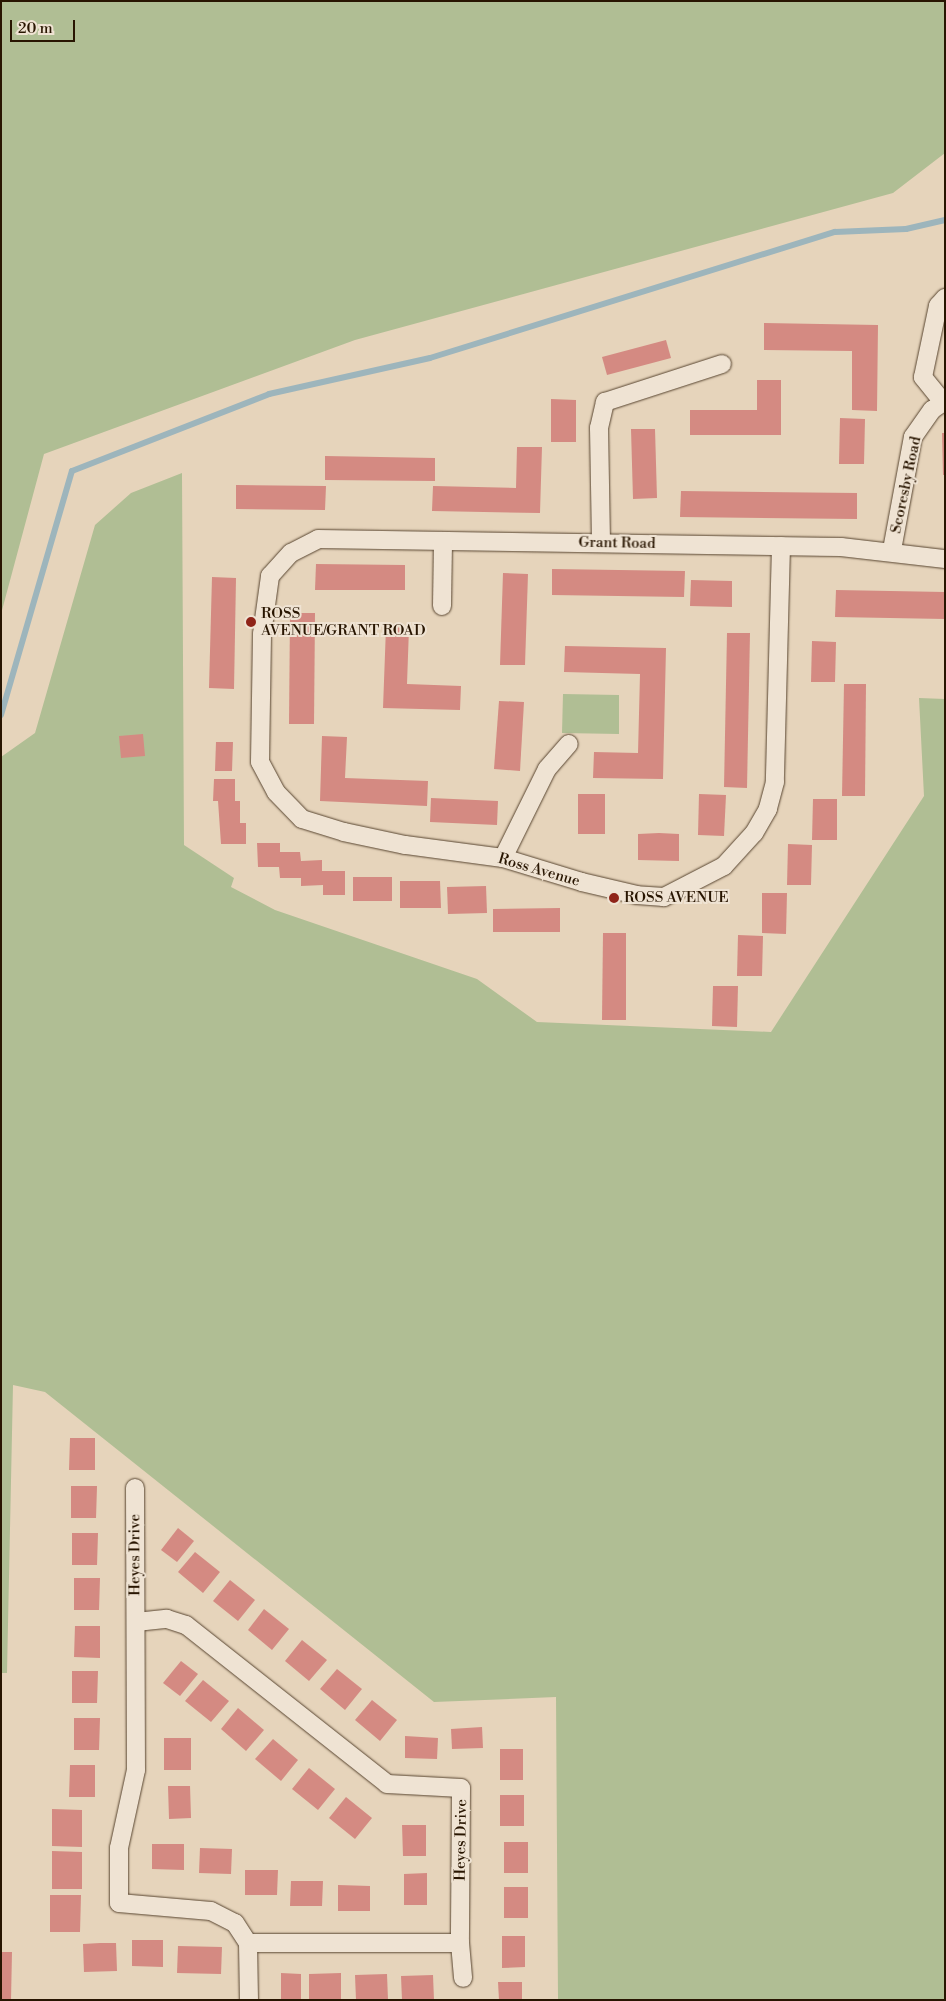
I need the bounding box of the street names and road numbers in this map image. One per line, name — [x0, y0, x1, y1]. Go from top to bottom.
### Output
street label: Scoresby Road — [887, 435, 925, 535]
street label: Grant Road — [578, 533, 656, 553]
street label: Ross Avenue — [496, 850, 582, 890]
street label: Heyes Drive — [126, 1514, 144, 1596]
street label: Heyes Drive — [451, 1799, 471, 1881]

